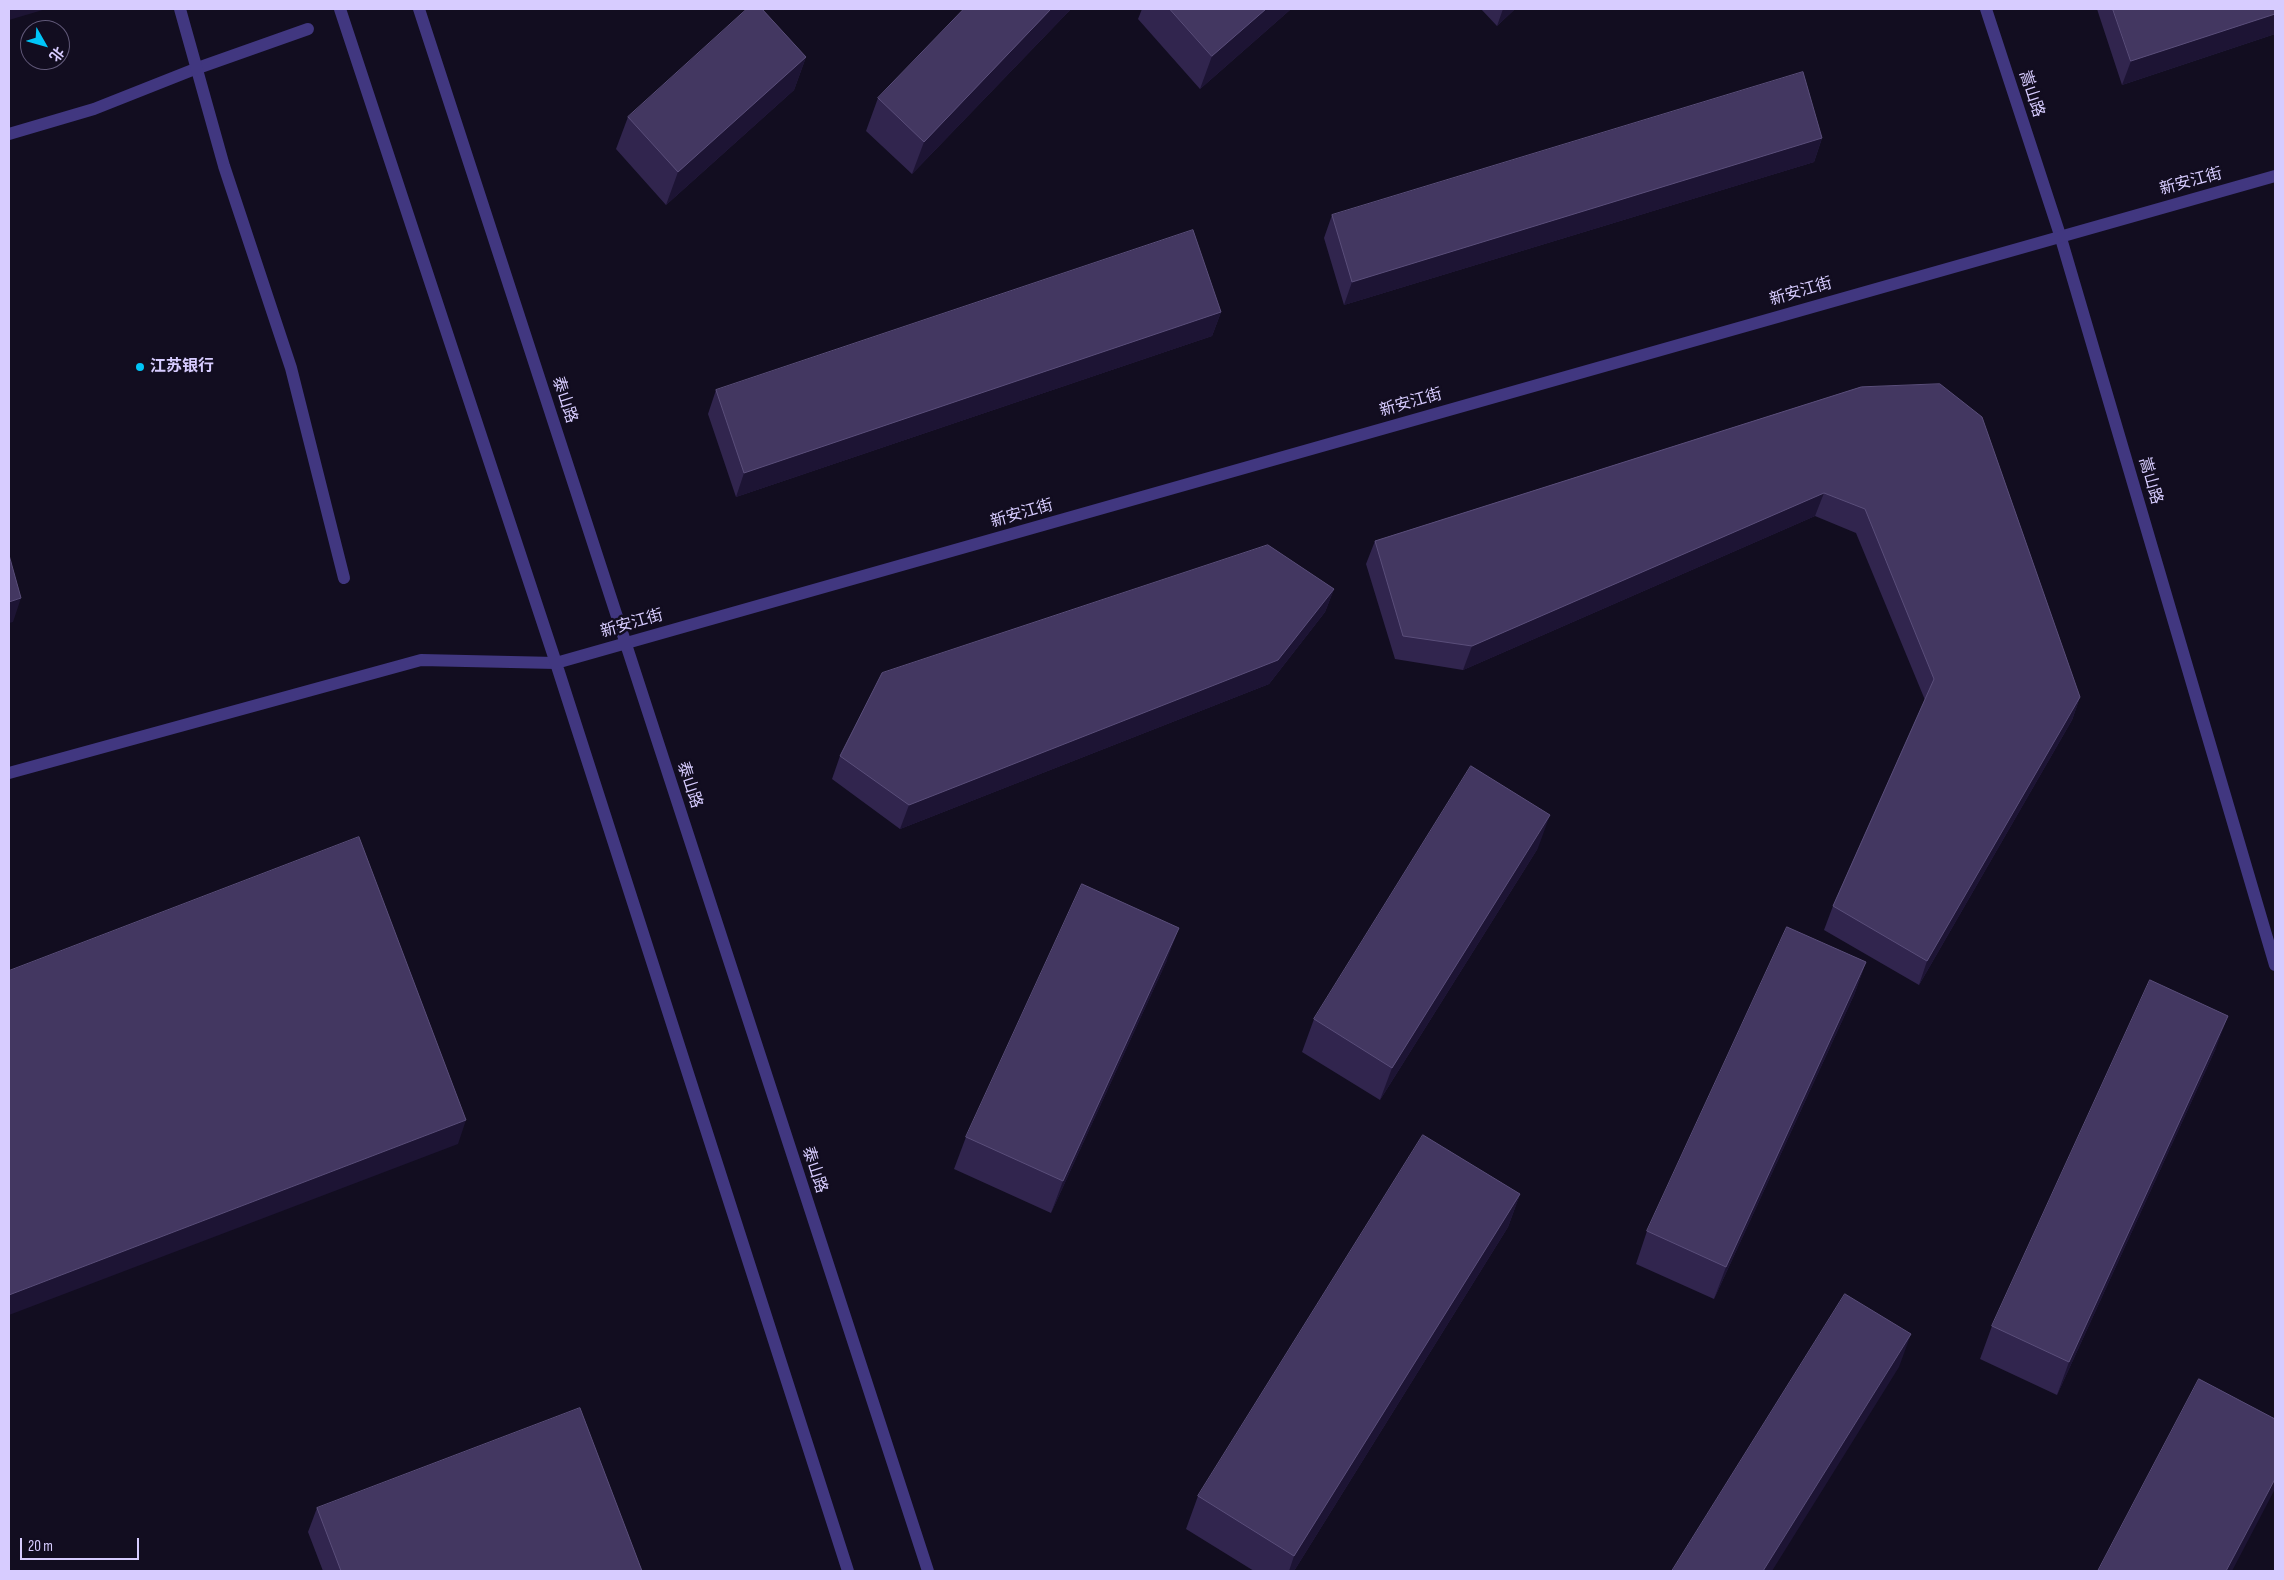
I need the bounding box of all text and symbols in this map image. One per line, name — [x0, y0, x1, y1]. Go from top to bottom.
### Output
north arrow — [20, 20, 70, 70]
text: 北 — [45, 43, 67, 65]
street label: 嵩山路 — [2014, 68, 2048, 120]
street label: 新安江街 — [2158, 164, 2224, 200]
street label: 新安江街 — [1768, 274, 1834, 310]
place label: 江苏银行 — [150, 357, 214, 377]
marker: 江苏银行 — [134, 361, 146, 373]
street label: 泰山路 — [547, 374, 581, 426]
street label: 新安江街 — [1378, 385, 1444, 421]
street label: 嵩山路 — [2134, 455, 2166, 507]
street label: 新安江街 — [989, 496, 1055, 532]
street label: 新安江街 — [599, 606, 665, 642]
street label: 泰山路 — [672, 759, 706, 811]
street label: 泰山路 — [797, 1144, 831, 1196]
scale bar — [22, 1528, 141, 1560]
text: 20 m — [28, 1537, 53, 1556]

